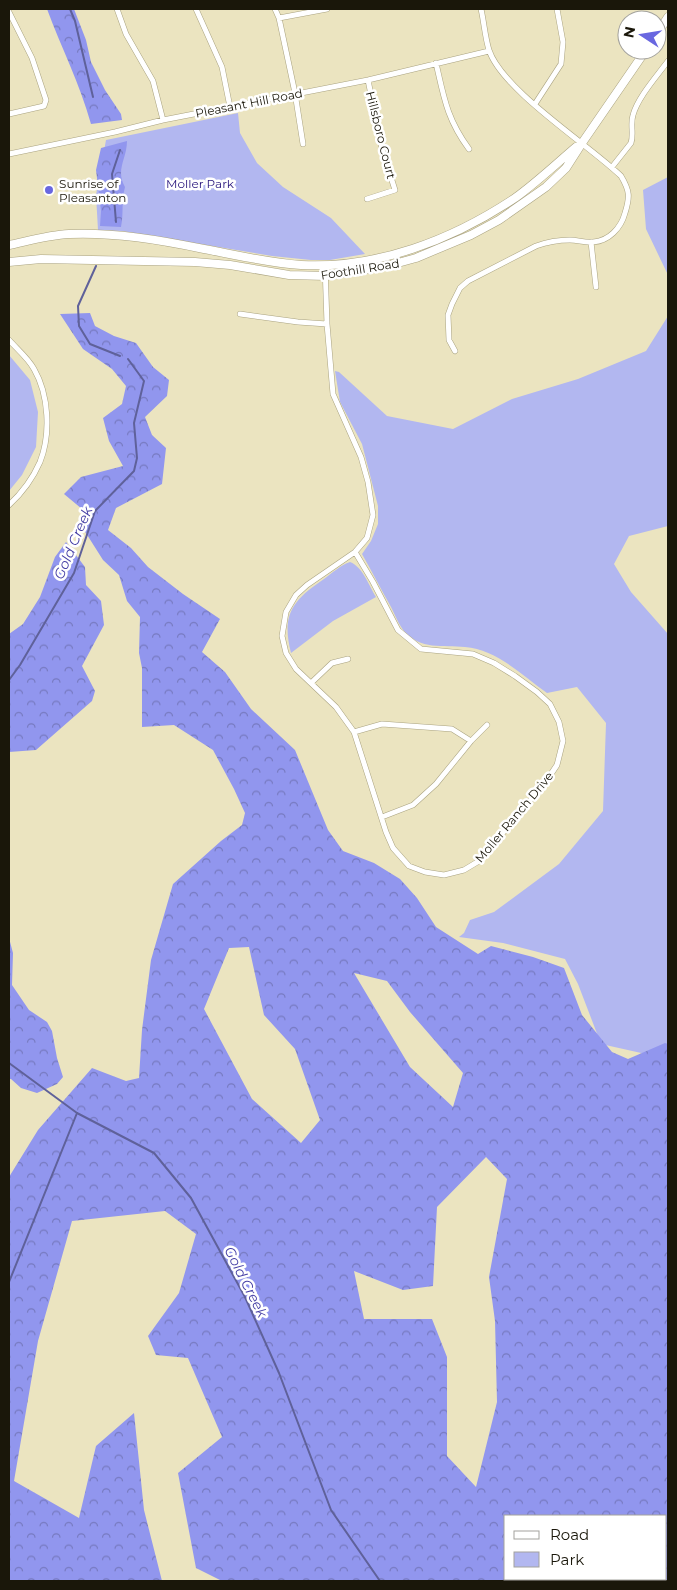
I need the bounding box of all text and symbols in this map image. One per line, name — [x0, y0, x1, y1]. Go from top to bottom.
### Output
north arrow — [617, 10, 667, 60]
text: N — [619, 25, 639, 40]
street label: Pleasant Hill Road — [194, 85, 304, 121]
street label: Hillsboro Court — [363, 90, 399, 181]
place label: Sunrise of Pleasanton — [59, 176, 126, 205]
park label: Moller Park — [166, 176, 235, 191]
marker: Sunrise of Pleasanton — [43, 184, 55, 196]
street label: Foothill Road — [320, 255, 400, 283]
water label: Gold Creek — [50, 503, 97, 582]
street label: Moller Ranch Drive — [472, 769, 556, 865]
water label: Gold Creek — [220, 1243, 272, 1321]
legend — [504, 1515, 667, 1580]
text: Road — [550, 1525, 589, 1544]
text: Park — [550, 1550, 584, 1569]

